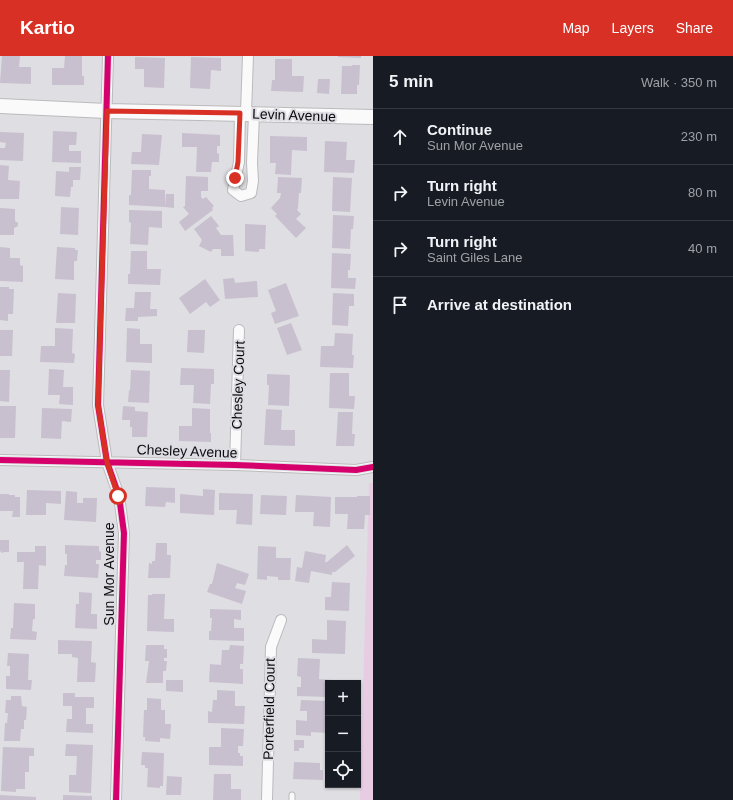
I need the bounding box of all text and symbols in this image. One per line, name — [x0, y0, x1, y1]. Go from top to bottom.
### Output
text: Kartio — [20, 17, 75, 38]
text: Map — [562, 20, 590, 36]
text: Layers — [612, 20, 654, 36]
text: Share — [676, 20, 713, 36]
text: 5 min — [389, 72, 433, 91]
text: Walk · 350 m — [641, 75, 717, 90]
street label: Levin Avenue — [252, 106, 336, 124]
text: Continue — [427, 121, 492, 138]
icon: ahead — [389, 126, 411, 148]
text: 230 m — [681, 129, 717, 144]
text: Sun Mor Avenue — [427, 138, 523, 153]
route end — [226, 169, 244, 187]
text: Turn right — [427, 177, 497, 194]
icon: right — [389, 182, 411, 204]
text: 80 m — [688, 185, 717, 200]
text: Levin Avenue — [427, 194, 505, 209]
text: Turn right — [427, 233, 497, 250]
icon: right — [389, 238, 411, 260]
text: 40 m — [688, 241, 717, 256]
text: Saint Giles Lane — [427, 250, 522, 265]
icon: arrive — [389, 294, 411, 316]
text: Arrive at destination — [427, 296, 572, 313]
street label: Chesley Court — [228, 340, 248, 430]
street label: Chesley Avenue — [136, 441, 238, 461]
route start — [109, 487, 127, 505]
street label: Sun Mor Avenue — [101, 522, 117, 626]
street label: Porterfield Court — [260, 658, 278, 760]
map controls — [325, 680, 361, 788]
button: + — [325, 680, 361, 716]
button: − — [325, 716, 361, 752]
button: locate — [325, 752, 361, 788]

